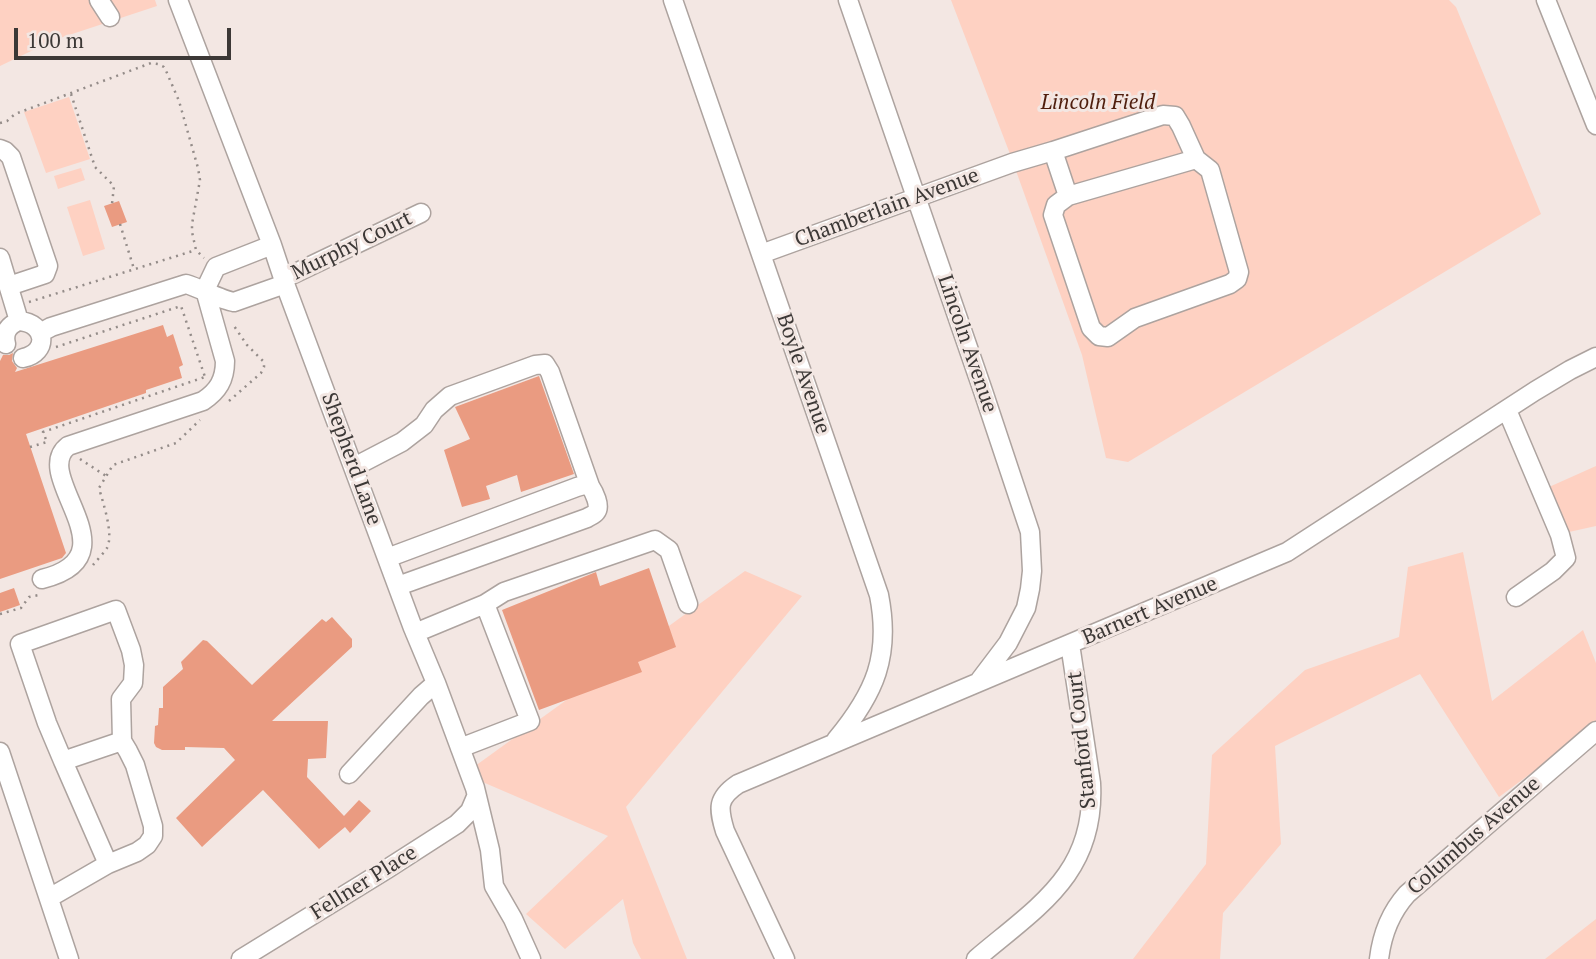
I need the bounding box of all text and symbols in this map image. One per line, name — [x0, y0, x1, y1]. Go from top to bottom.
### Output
scale bar — [18, 14, 234, 58]
text: 100 m — [27, 26, 84, 54]
park label: Lincoln Field — [1041, 90, 1155, 116]
street label: Chamberlain Avenue — [791, 163, 983, 253]
street label: Murphy Court — [288, 206, 416, 286]
street label: Lincoln Avenue — [932, 272, 1002, 416]
street label: Boyle Avenue — [771, 311, 835, 437]
street label: Shepherd Lane — [315, 389, 387, 529]
street label: Barnert Avenue — [1079, 571, 1221, 651]
street label: Stanford Court — [1062, 670, 1102, 810]
street label: Columbus Avenue — [1402, 772, 1546, 900]
street label: Fellner Place — [306, 840, 422, 926]

